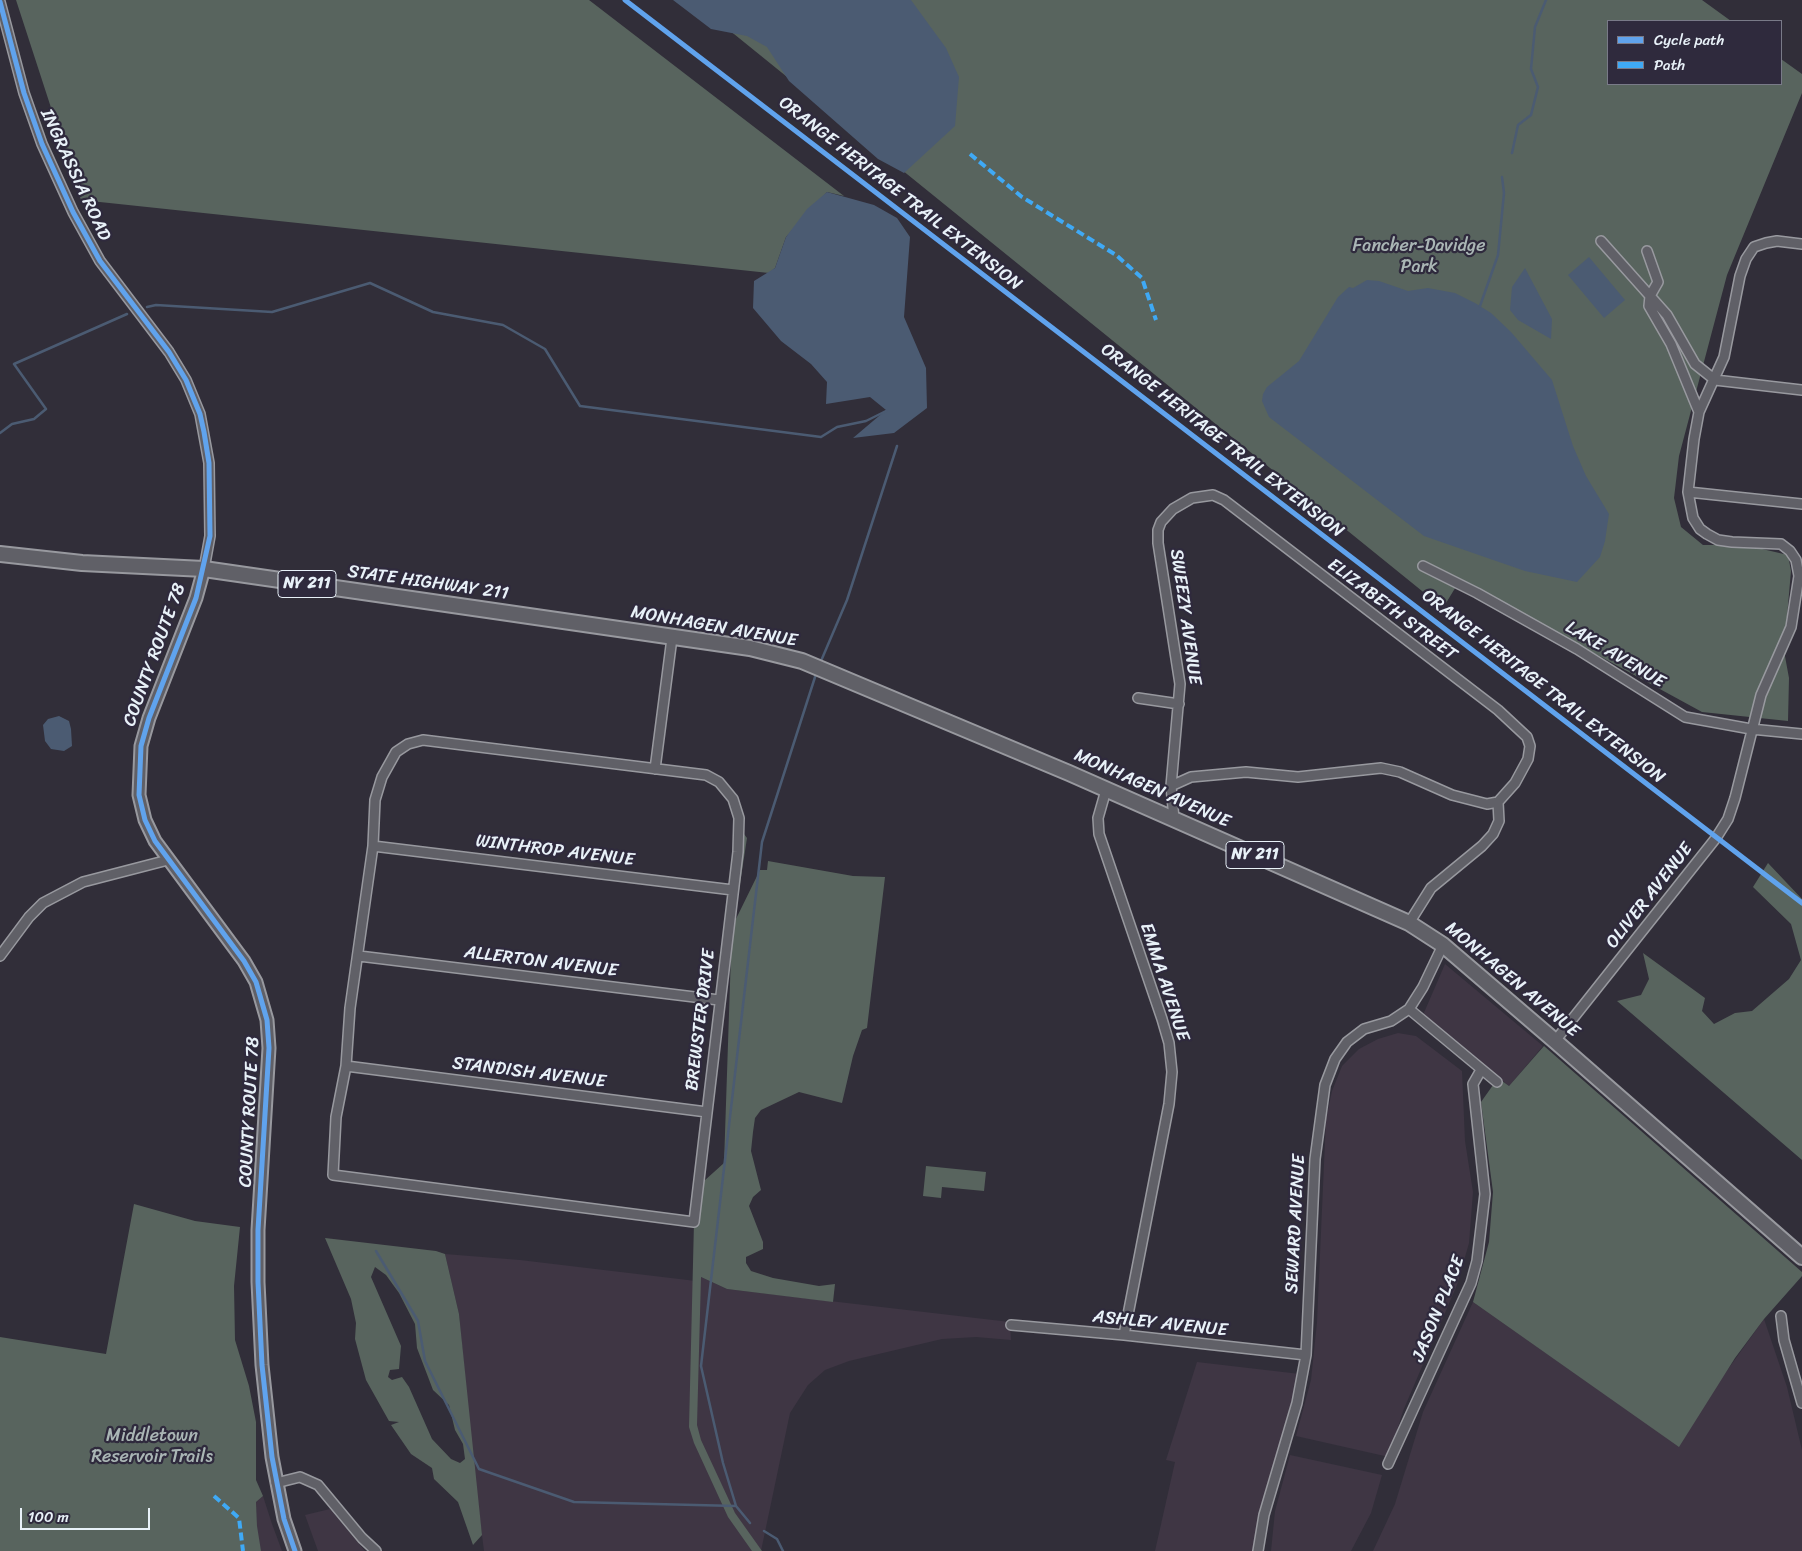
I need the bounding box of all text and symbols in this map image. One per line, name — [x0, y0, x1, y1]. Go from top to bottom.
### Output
legend — [1607, 20, 1782, 85]
text: Cycle path — [1654, 27, 1724, 53]
text: Path — [1654, 52, 1685, 78]
street label: ORANGE HERITAGE TRAIL EXTENSION — [774, 92, 1026, 296]
street label: INGRASSIA ROAD — [35, 106, 115, 244]
park label: Fancher-Davidge Park — [1353, 235, 1485, 278]
street label: ORANGE HERITAGE TRAIL EXTENSION — [1096, 339, 1348, 543]
street label: SWEEZY AVENUE — [1165, 548, 1205, 686]
street label: ELIZABETH STREET — [1323, 554, 1461, 666]
street label: STATE HIGHWAY 211 — [346, 561, 510, 605]
road number: NY 211 — [278, 570, 336, 598]
street label: COUNTY ROUTE 78 — [119, 581, 191, 729]
street label: ORANGE HERITAGE TRAIL EXTENSION — [1417, 585, 1669, 789]
street label: MONHAGEN AVENUE — [629, 602, 799, 652]
street label: LAKE AVENUE — [1561, 617, 1669, 693]
street label: MONHAGEN AVENUE — [1071, 745, 1233, 833]
street label: WINTHROP AVENUE — [475, 831, 635, 871]
street label: OLIVER AVENUE — [1602, 839, 1698, 953]
road number: NY 211 — [1226, 842, 1284, 868]
street label: MONHAGEN AVENUE — [1441, 918, 1583, 1042]
street label: EMMA AVENUE — [1135, 920, 1193, 1044]
street label: ALLERTON AVENUE — [463, 942, 619, 982]
street label: BREWSTER DRIVE — [682, 948, 720, 1092]
street label: COUNTY ROUTE 78 — [235, 1036, 265, 1188]
street label: STANDISH AVENUE — [451, 1053, 607, 1093]
street label: SEWARD AVENUE — [1282, 1154, 1310, 1294]
street label: JASON PLACE — [1408, 1253, 1470, 1365]
street label: ASHLEY AVENUE — [1092, 1306, 1228, 1342]
park label: Middletown Reservoir Trails — [91, 1425, 213, 1468]
scale bar — [22, 1498, 152, 1530]
text: 100 m — [28, 1504, 69, 1530]

